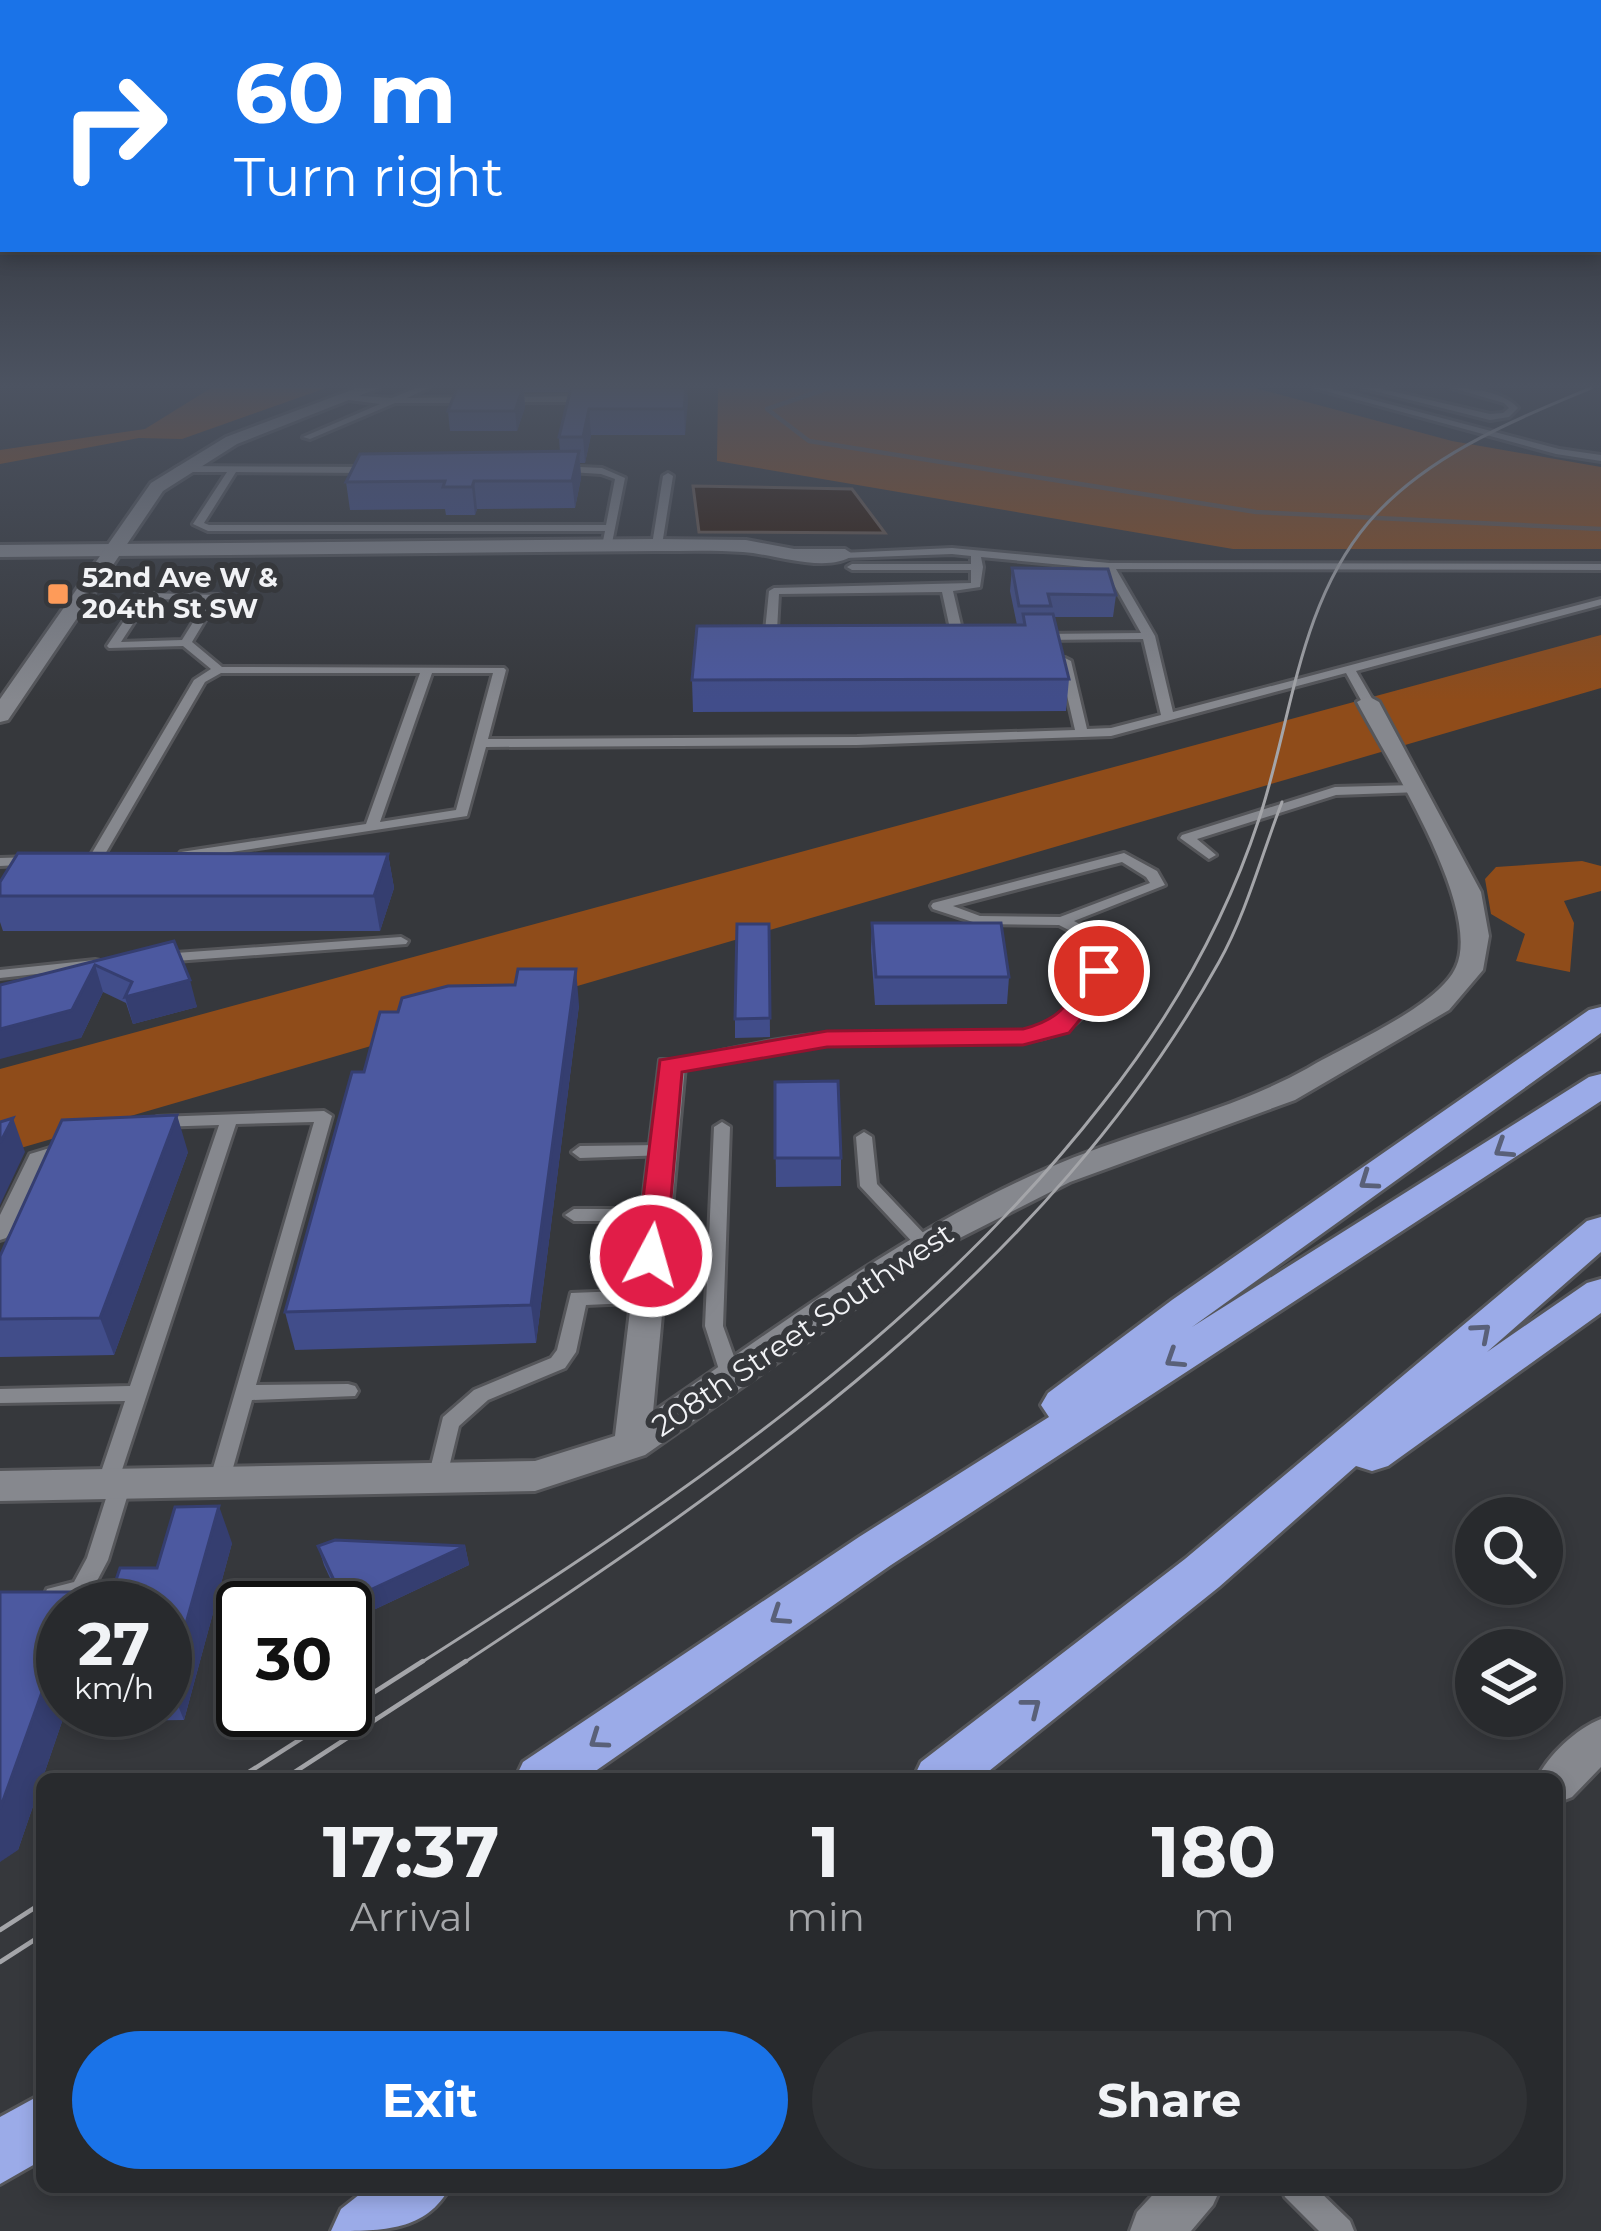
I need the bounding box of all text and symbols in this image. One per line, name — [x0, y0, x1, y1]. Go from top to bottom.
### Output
text: 60 m — [234, 42, 456, 144]
icon: right — [36, 48, 192, 204]
text: Turn right — [234, 144, 504, 210]
place label: 52nd Ave W & 204th St SW — [82, 561, 278, 625]
marker: 52nd Ave W & 204th St SW — [45, 581, 71, 607]
pin — [1048, 920, 1150, 1022]
icon: arrive — [1066, 938, 1132, 1004]
one-way arrow — [1494, 1134, 1516, 1156]
one-way arrow — [1359, 1167, 1381, 1189]
position arrow — [588, 1193, 714, 1319]
street label: 208th Street Southwest — [645, 1215, 960, 1444]
one-way arrow — [1468, 1325, 1490, 1347]
one-way arrow — [1166, 1345, 1188, 1367]
map controls — [1455, 1497, 1563, 1737]
button: search — [1455, 1497, 1563, 1605]
speed limit sign: 30 — [216, 1581, 372, 1737]
one-way arrow — [770, 1602, 792, 1624]
text: 27 — [78, 1607, 150, 1680]
button: layers — [1455, 1629, 1563, 1737]
text: km/h — [74, 1670, 154, 1707]
one-way arrow — [1018, 1700, 1040, 1721]
one-way arrow — [589, 1726, 611, 1748]
text: 17:37 — [323, 1807, 500, 1895]
text: 1 — [812, 1807, 840, 1895]
text: 180 — [1152, 1807, 1276, 1895]
text: Arrival — [350, 1893, 473, 1941]
text: min — [787, 1893, 865, 1941]
text: m — [1193, 1893, 1235, 1941]
button: Exit — [72, 2031, 788, 2169]
button: Share — [812, 2031, 1527, 2169]

